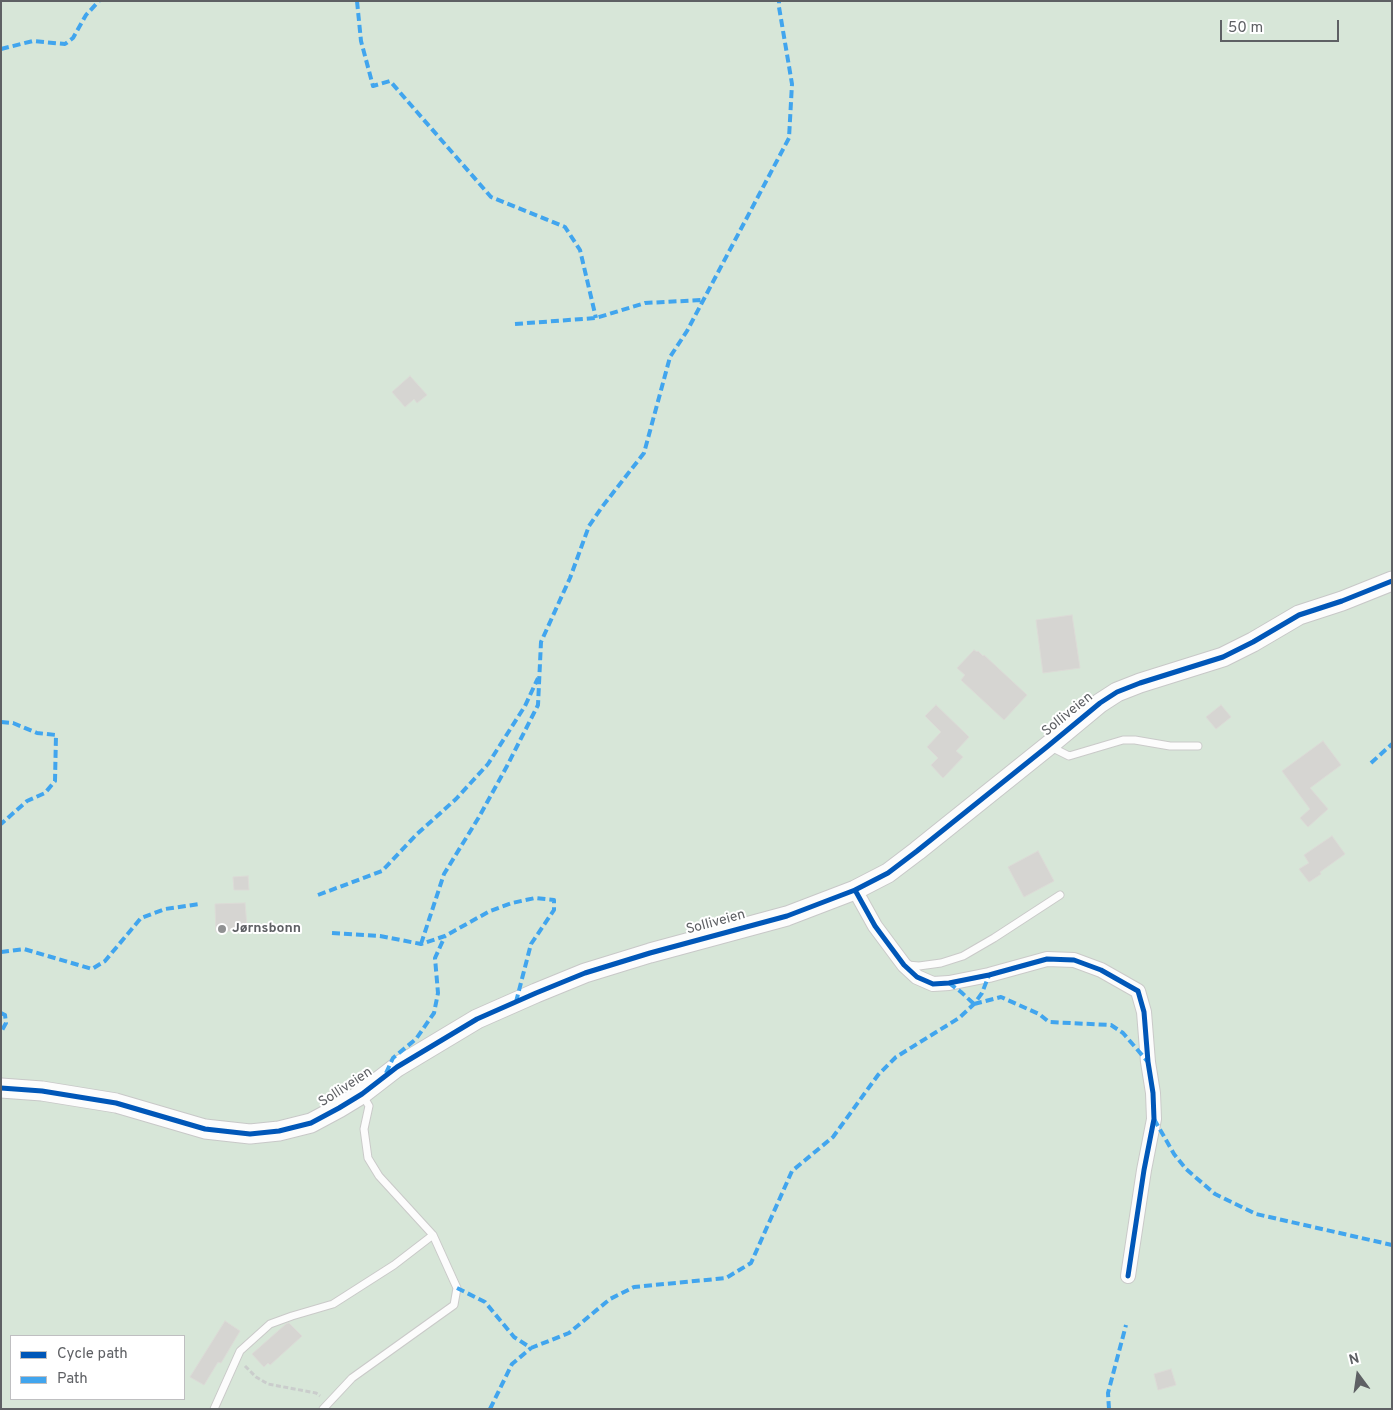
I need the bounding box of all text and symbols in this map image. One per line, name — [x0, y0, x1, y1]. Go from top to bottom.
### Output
scale bar — [1223, 10, 1342, 42]
text: 50 m — [1228, 19, 1263, 38]
street label: Solliveien — [1039, 689, 1097, 741]
street label: Solliveien — [685, 907, 747, 939]
place label: Jørnsbonn — [232, 921, 301, 937]
marker: Jørnsbonn — [216, 923, 228, 935]
street label: Solliveien — [316, 1064, 376, 1112]
legend — [10, 1335, 185, 1400]
text: Cycle path — [57, 1345, 128, 1364]
north arrow — [1333, 1350, 1383, 1400]
text: N — [1347, 1350, 1361, 1369]
text: Path — [57, 1370, 88, 1389]

